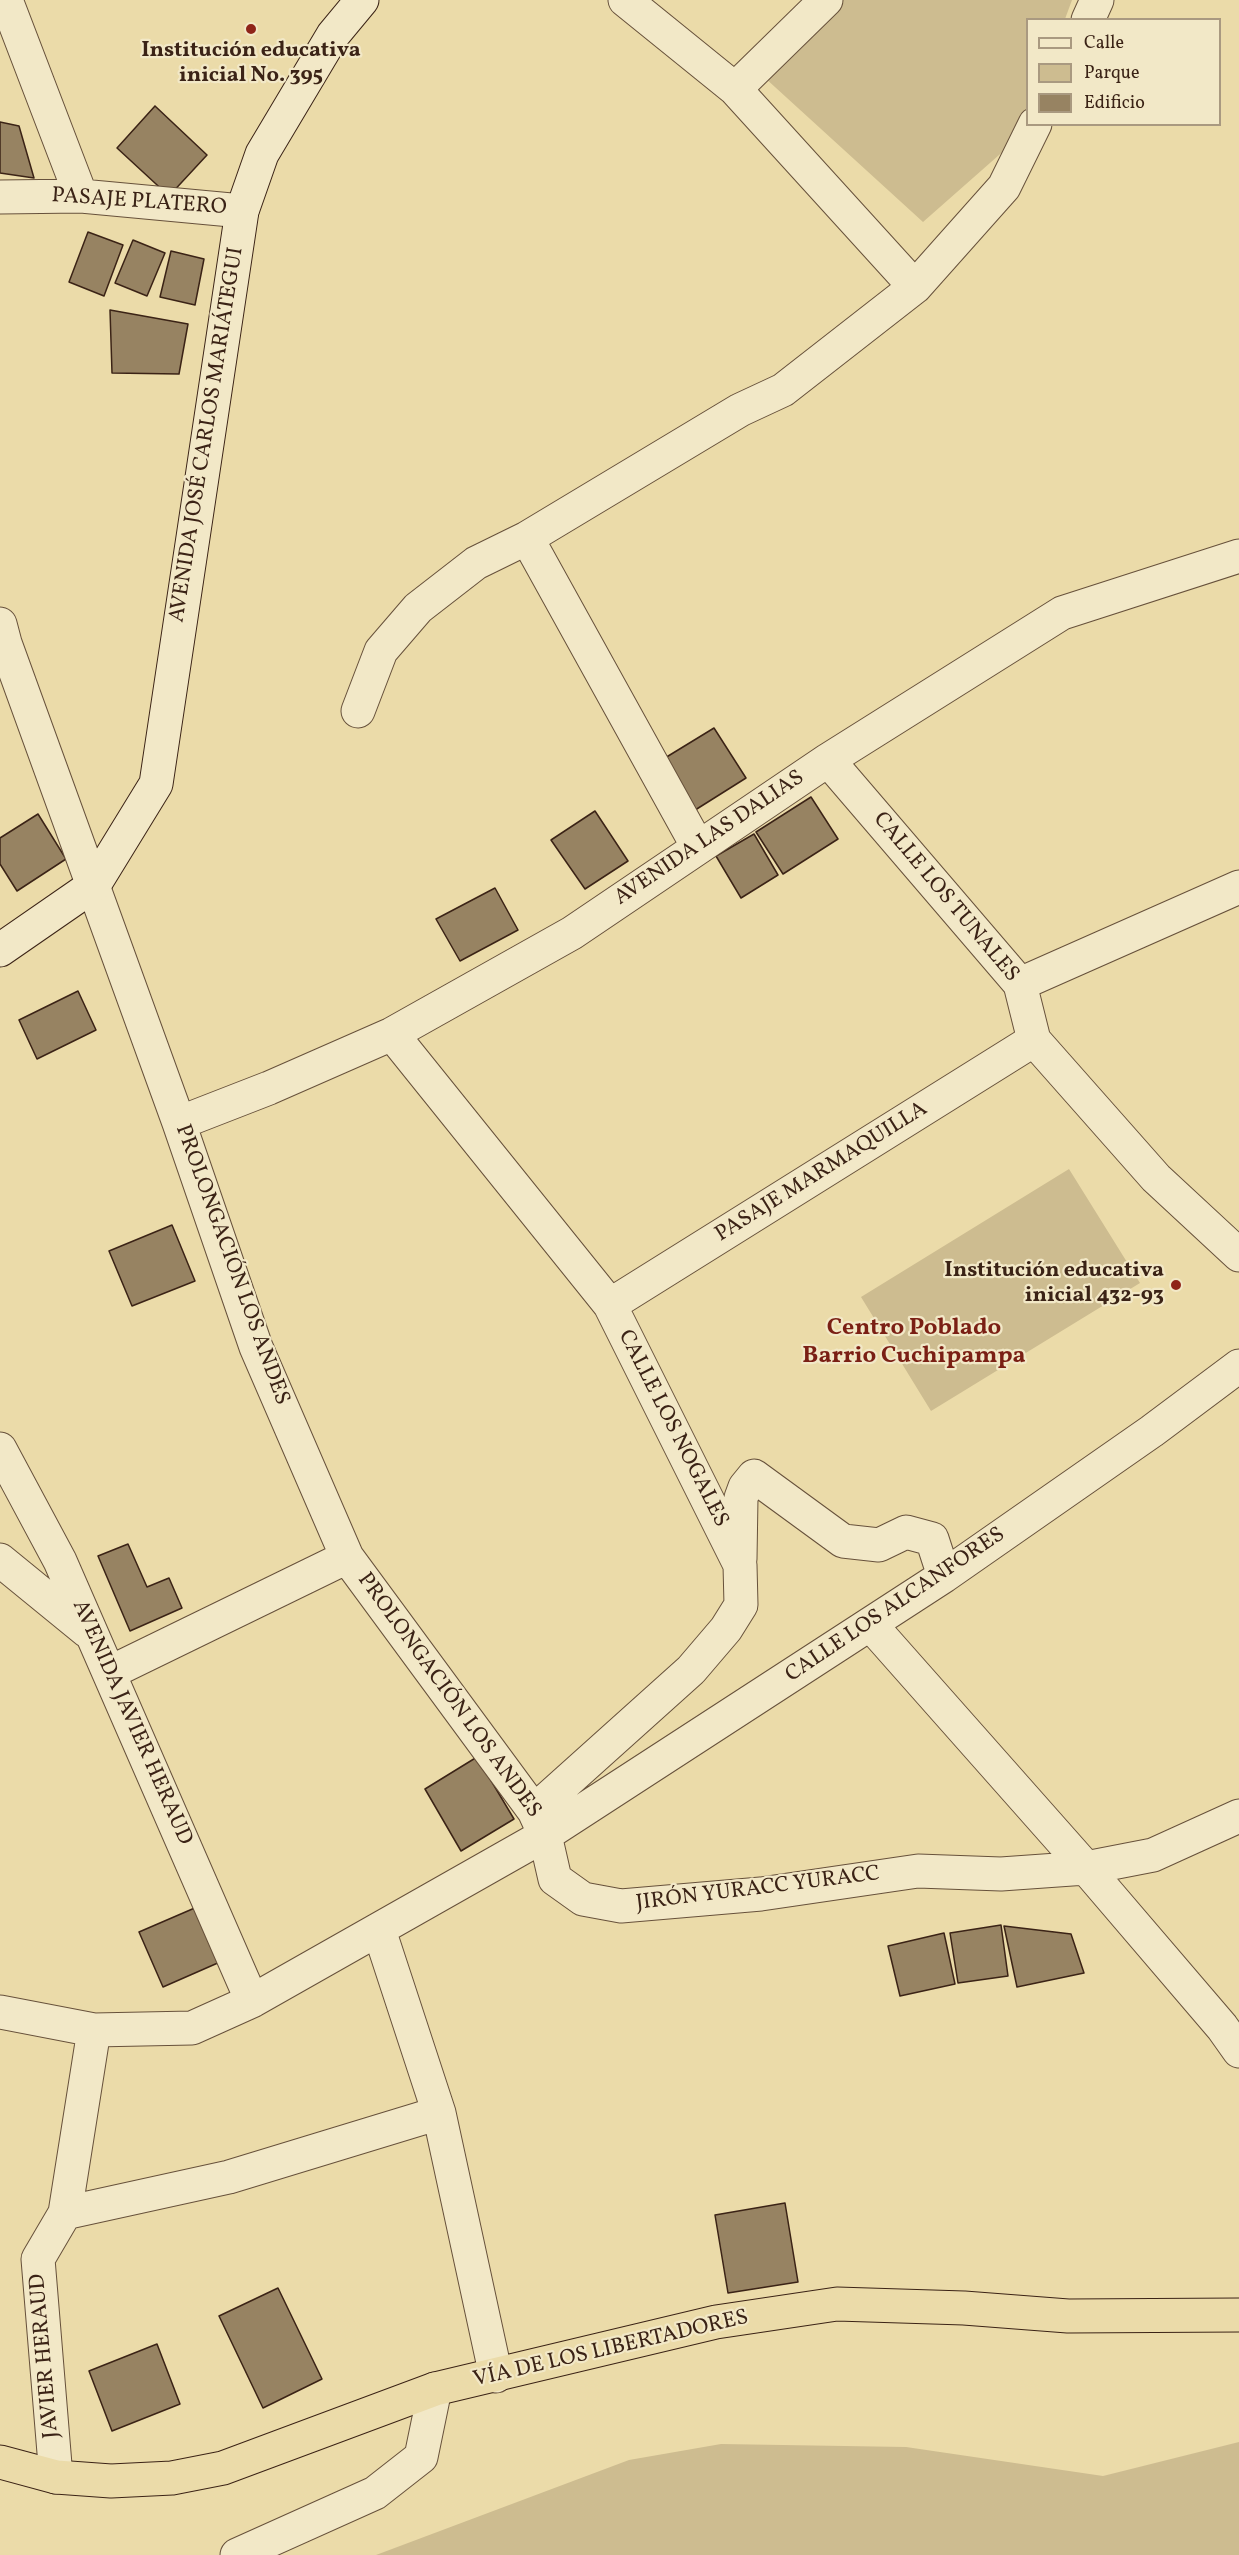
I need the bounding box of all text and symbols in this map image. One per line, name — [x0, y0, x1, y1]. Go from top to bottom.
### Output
legend — [1026, 18, 1221, 126]
marker: Institución educativa inicial No. 395 — [244, 22, 258, 36]
text: Calle — [1084, 31, 1124, 56]
place label: Institución educativa inicial No. 395 — [141, 39, 361, 90]
text: Parque — [1084, 61, 1139, 86]
text: Edificio — [1084, 91, 1145, 116]
street label: PASAJE PLATERO — [51, 184, 227, 222]
street label: AVENIDA JOSÉ CARLOS MARIÁTEGUI — [165, 245, 251, 625]
street label: AVENIDA LAS DALIAS — [610, 766, 810, 912]
street label: CALLE LOS TUNALES — [866, 808, 1024, 988]
street label: PASAJE MARMAQUILLA — [711, 1097, 933, 1249]
street label: PROLONGACIÓN LOS ANDES — [168, 1121, 294, 1409]
place label: Institución educativa inicial 432-93 — [944, 1259, 1164, 1310]
marker: Institución educativa inicial 432-93 — [1169, 1278, 1183, 1292]
district label: Centro Poblado Barrio Cuchipampa — [802, 1316, 1026, 1372]
street label: CALLE LOS NOGALES — [611, 1326, 733, 1532]
street label: CALLE LOS ALCANFORES — [781, 1523, 1011, 1689]
street label: PROLONGACIÓN LOS ANDES — [350, 1568, 546, 1824]
street label: AVENIDA JAVIER HERAUD — [65, 1596, 197, 1850]
street label: JIRÓN YURACC YURACC — [635, 1862, 881, 1918]
street label: JAVIER HERAUD — [26, 2272, 66, 2440]
street label: VÍA DE LOS LIBERTADORES — [471, 2305, 751, 2395]

